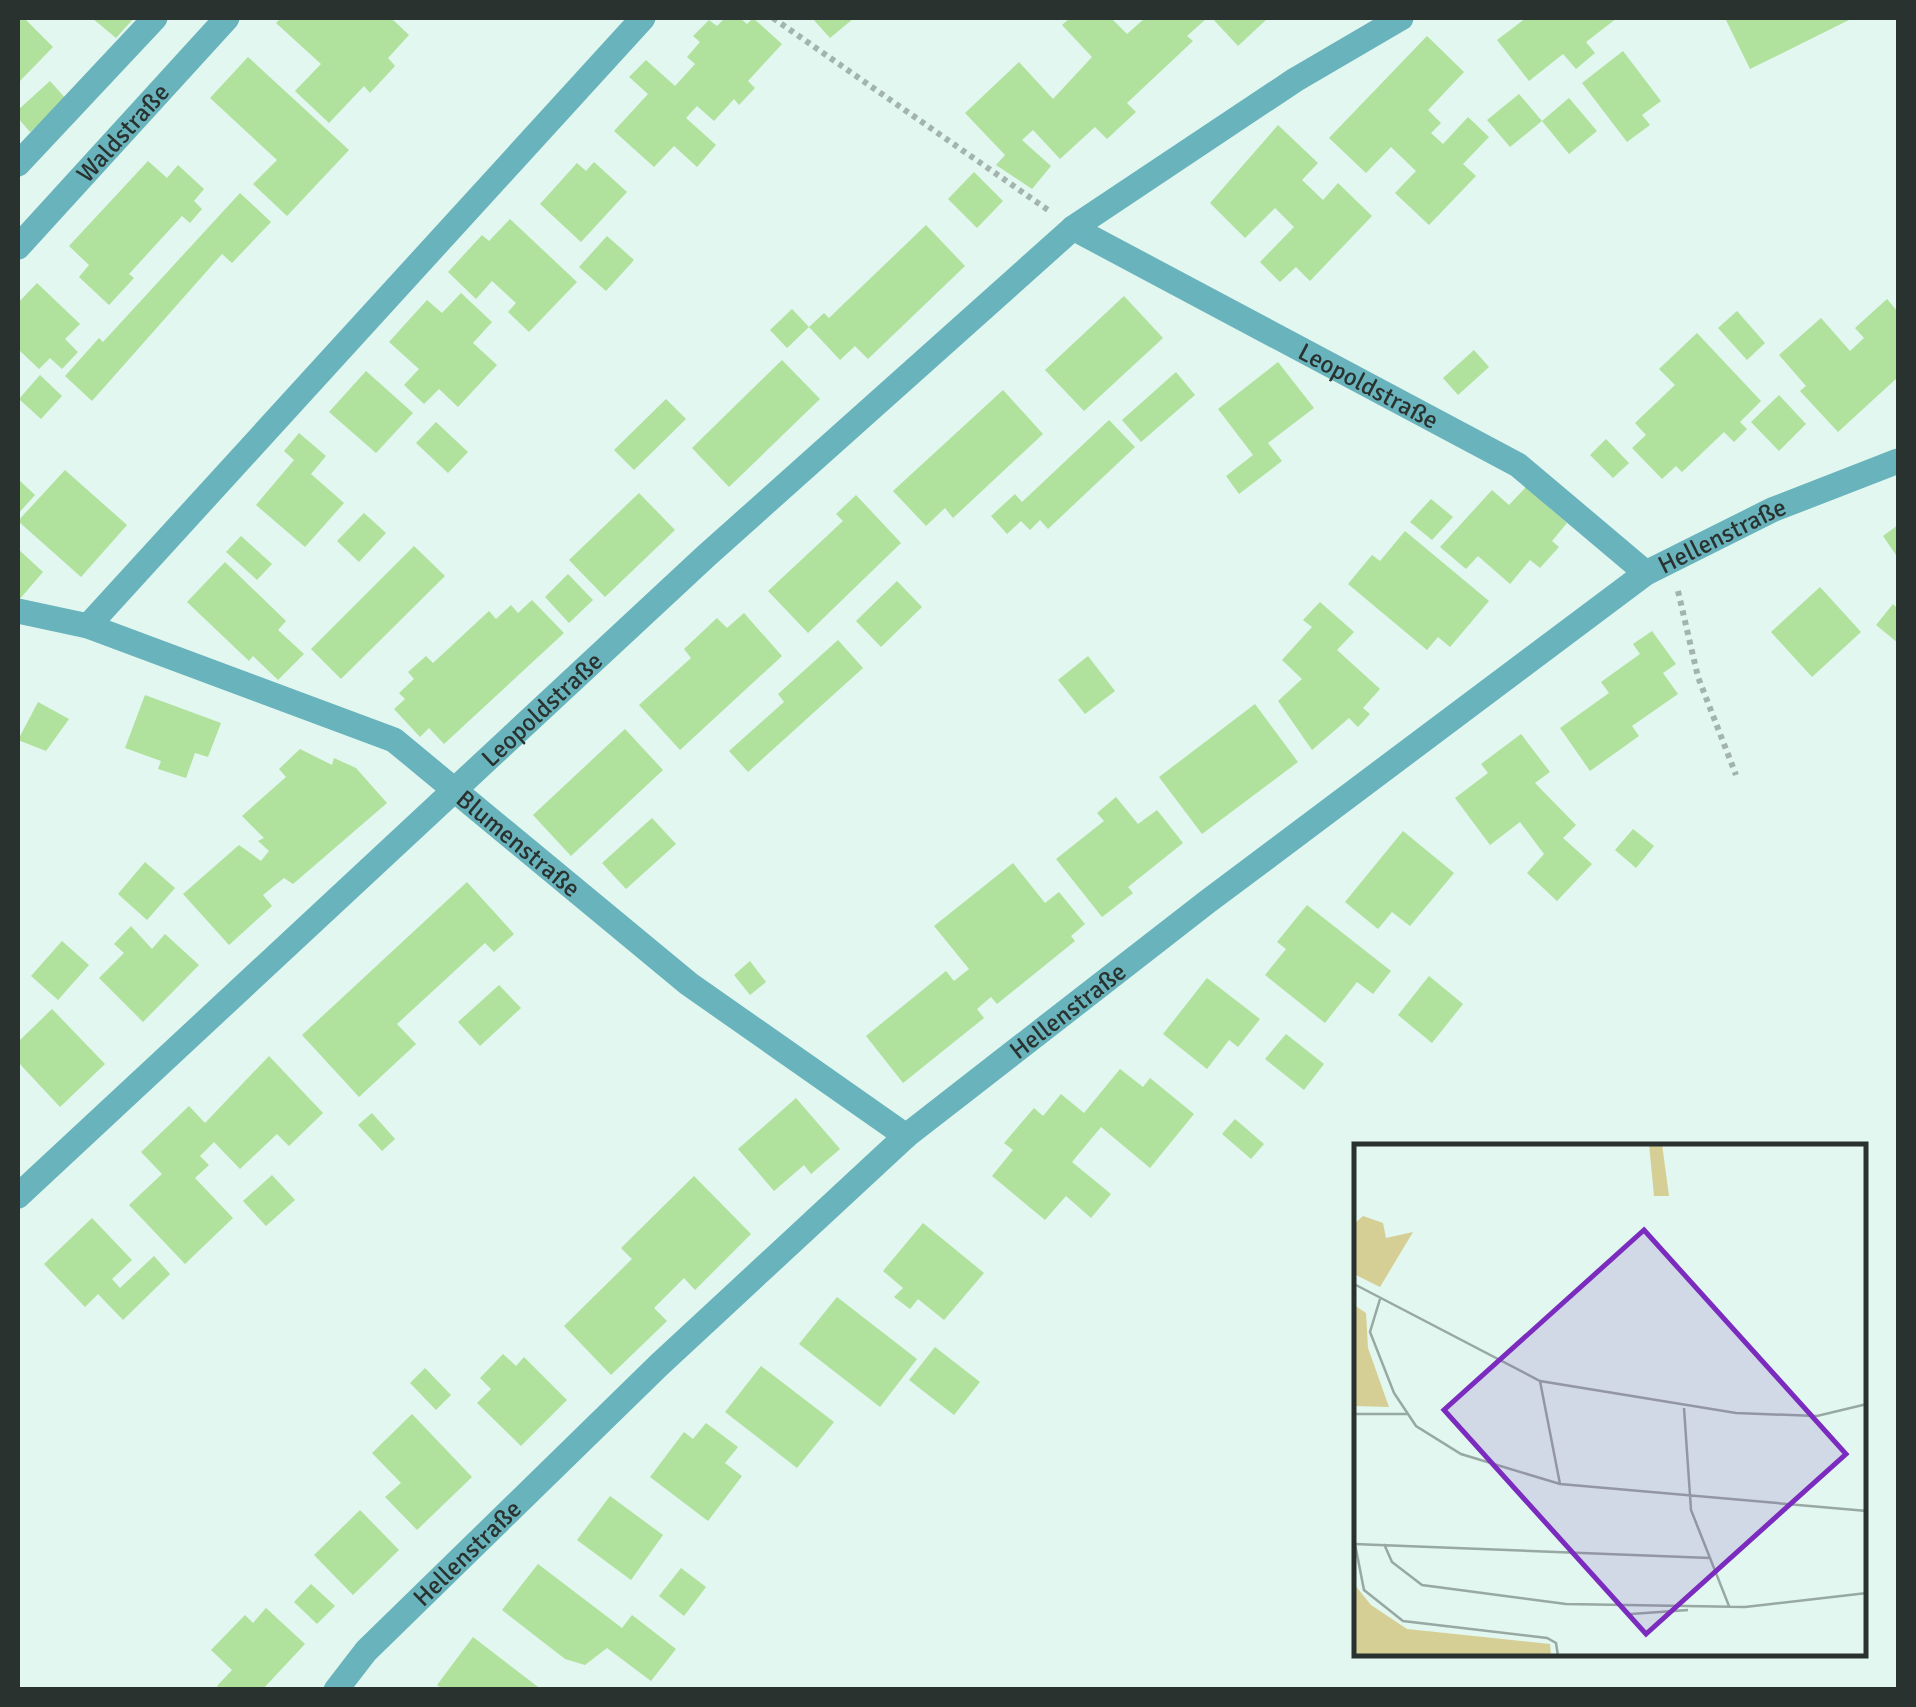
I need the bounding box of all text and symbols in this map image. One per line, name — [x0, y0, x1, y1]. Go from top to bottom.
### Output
street label: Waldstraße — [70, 77, 176, 189]
street label: Leopoldstraße — [1293, 336, 1444, 436]
street label: Hellenstraße — [1653, 491, 1790, 581]
street label: Leopoldstraße — [475, 645, 609, 773]
street label: Blumenstraße — [450, 783, 587, 904]
street label: Hellenstraße — [1003, 956, 1132, 1066]
inset map — [1354, 1144, 1866, 1657]
street label: Hellenstraße — [406, 1493, 528, 1613]

